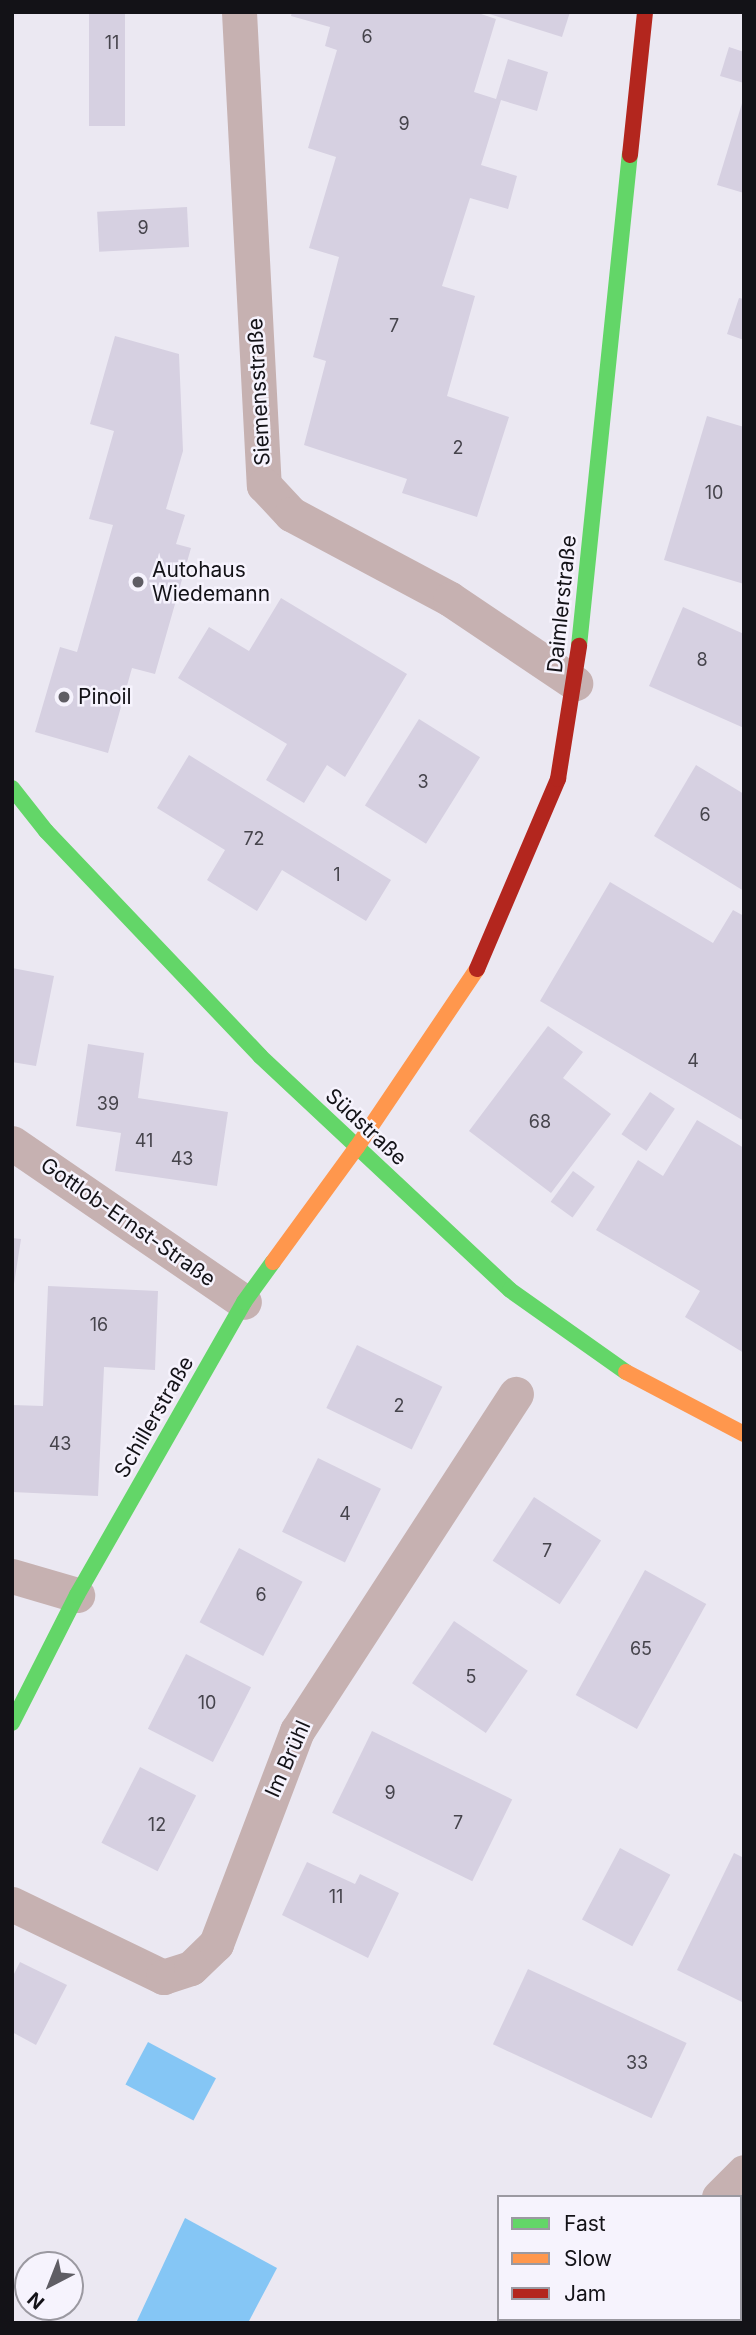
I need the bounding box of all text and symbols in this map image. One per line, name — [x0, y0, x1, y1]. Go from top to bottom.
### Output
house number: 6 — [361, 26, 373, 48]
house number: 11 — [105, 32, 119, 54]
house number: 9 — [398, 113, 410, 135]
house number: 9 — [137, 217, 149, 239]
house number: 7 — [389, 315, 399, 337]
street label: Siemensstraße — [243, 318, 275, 466]
house number: 2 — [453, 437, 463, 459]
house number: 10 — [705, 482, 723, 504]
street label: Daimlerstraße — [542, 534, 582, 674]
place label: Autohaus Wiedemann — [152, 557, 270, 607]
marker: Autohaus Wiedemann — [130, 574, 146, 590]
house number: 8 — [696, 649, 708, 671]
place label: Pinoil — [78, 684, 132, 710]
marker: Pinoil — [56, 689, 72, 705]
house number: 3 — [417, 771, 429, 793]
house number: 6 — [699, 804, 711, 826]
house number: 72 — [243, 828, 265, 850]
house number: 1 — [333, 864, 341, 886]
house number: 4 — [687, 1050, 699, 1072]
street label: Südstraße — [320, 1083, 412, 1171]
house number: 39 — [97, 1093, 119, 1115]
house number: 68 — [529, 1111, 551, 1133]
house number: 41 — [135, 1130, 153, 1152]
house number: 43 — [171, 1148, 193, 1170]
street label: Gottlob-Ernst-Straße — [36, 1152, 220, 1292]
house number: 16 — [90, 1314, 108, 1336]
street label: Schillerstraße — [109, 1352, 199, 1482]
house number: 2 — [394, 1395, 404, 1417]
house number: 43 — [49, 1433, 71, 1455]
house number: 4 — [339, 1503, 351, 1525]
house number: 7 — [542, 1540, 552, 1562]
house number: 6 — [255, 1584, 267, 1606]
house number: 65 — [630, 1638, 652, 1660]
house number: 5 — [466, 1666, 476, 1688]
house number: 10 — [198, 1692, 216, 1714]
street label: Im Brühl — [260, 1717, 316, 1801]
house number: 9 — [384, 1782, 396, 1804]
house number: 7 — [453, 1812, 463, 1834]
house number: 12 — [148, 1814, 166, 1836]
house number: 11 — [329, 1886, 343, 1908]
house number: 33 — [626, 2052, 648, 2074]
legend — [497, 2195, 742, 2321]
text: Fast — [564, 2211, 606, 2236]
text: Slow — [564, 2246, 612, 2271]
north arrow — [14, 2251, 84, 2321]
text: Jam — [564, 2281, 606, 2306]
text: N — [23, 2287, 49, 2314]

